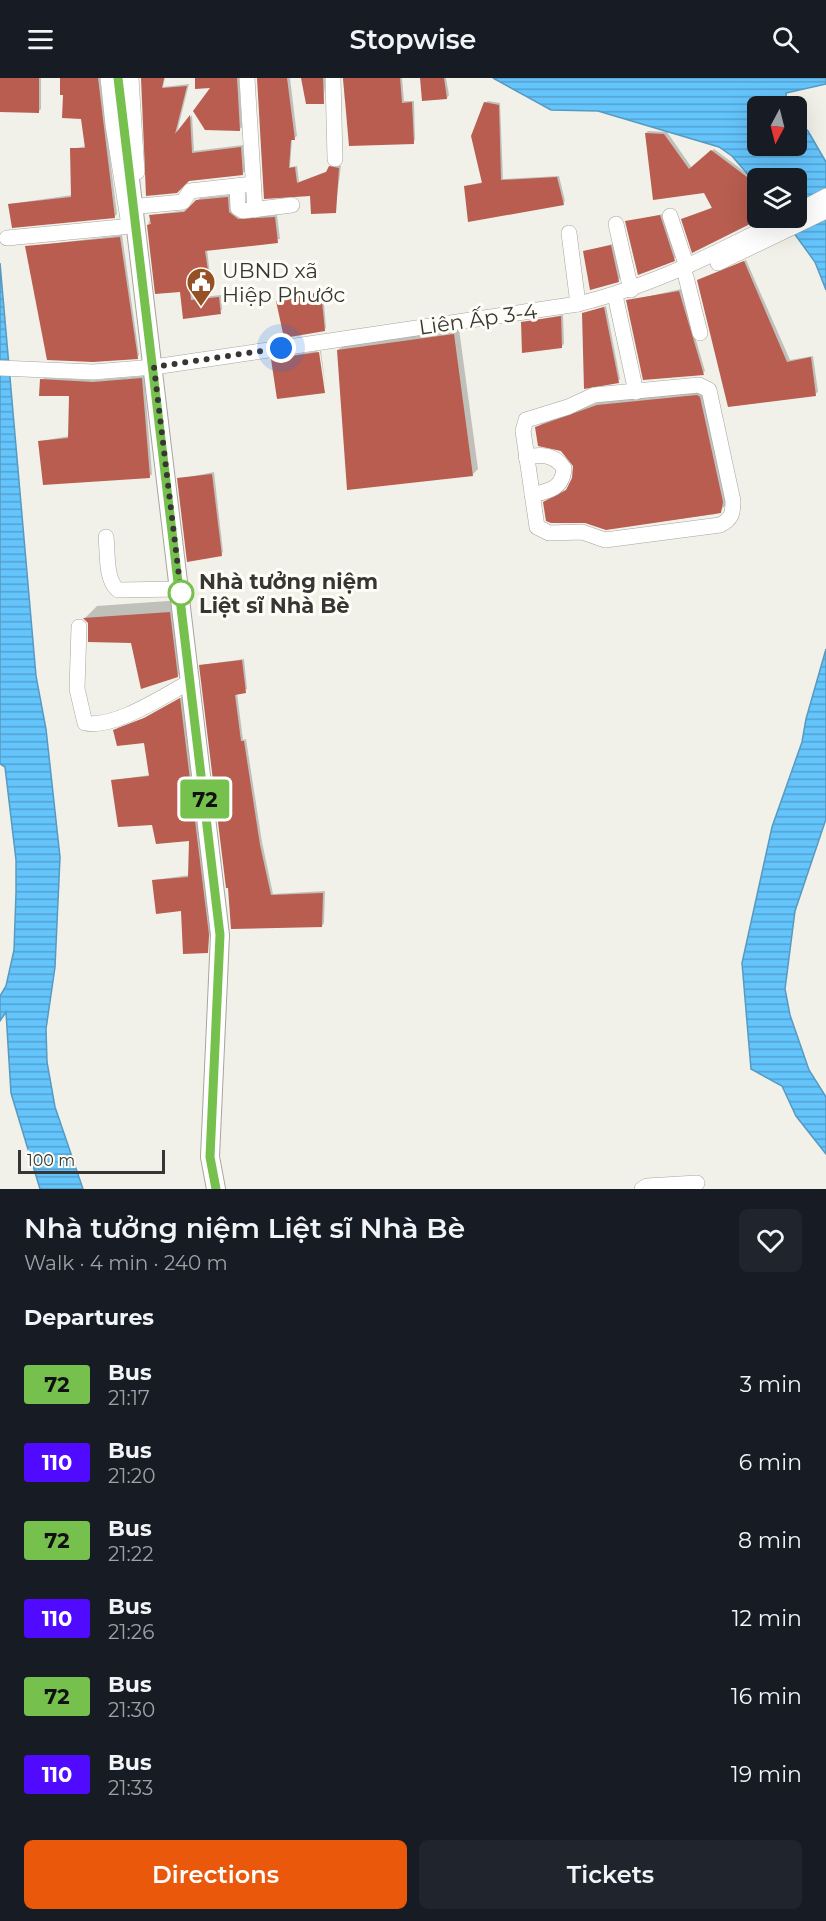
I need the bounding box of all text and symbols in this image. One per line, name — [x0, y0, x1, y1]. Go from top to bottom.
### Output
icon: menu — [24, 23, 57, 56]
text: Stopwise — [350, 23, 476, 56]
icon: search — [769, 23, 802, 56]
north arrow — [747, 96, 807, 156]
map controls — [747, 96, 807, 228]
button: layers — [747, 168, 807, 228]
place label: UBND xã Hiệp Phước — [222, 258, 345, 307]
public building icon: UBND xã Hiệp Phước — [185, 266, 217, 308]
street label: Liên Ấp 3-4 — [417, 298, 539, 340]
your location — [266, 333, 296, 363]
place label: Nhà tưởng niệm Liệt sĩ Nhà Bè — [199, 569, 378, 618]
marker: Nhà tưởng niệm Liệt sĩ Nhà Bè — [168, 580, 194, 606]
line badge: 72 — [178, 780, 232, 818]
text: 72 — [192, 787, 218, 812]
scale bar — [18, 1147, 165, 1174]
text: 100 m — [27, 1151, 75, 1170]
button: heart — [739, 1209, 802, 1272]
text: Nhà tưởng niệm Liệt sĩ Nhà Bè — [24, 1211, 465, 1245]
text: Walk · 4 min · 240 m — [24, 1251, 228, 1275]
text: Departures — [24, 1304, 154, 1331]
text: Bus — [108, 1359, 152, 1386]
text: 3 min — [740, 1371, 802, 1398]
text: 72 — [44, 1372, 70, 1397]
text: 21:17 — [108, 1386, 150, 1410]
text: Bus — [108, 1437, 152, 1464]
text: 6 min — [739, 1449, 802, 1476]
text: 110 — [42, 1450, 72, 1475]
text: 21:20 — [108, 1464, 155, 1488]
text: Bus — [108, 1515, 152, 1542]
text: 8 min — [738, 1527, 802, 1554]
text: 72 — [44, 1528, 70, 1553]
text: 21:22 — [108, 1542, 154, 1566]
text: Bus — [108, 1593, 152, 1620]
text: 12 min — [732, 1605, 802, 1632]
text: 110 — [42, 1606, 72, 1631]
text: 21:26 — [108, 1620, 154, 1644]
text: Bus — [108, 1671, 152, 1698]
text: 16 min — [731, 1683, 802, 1710]
text: 72 — [44, 1684, 70, 1709]
text: 21:30 — [108, 1698, 155, 1722]
text: Bus — [108, 1749, 152, 1776]
text: 19 min — [731, 1761, 802, 1788]
text: 110 — [42, 1762, 72, 1787]
text: 21:33 — [108, 1776, 153, 1800]
button: Directions — [24, 1840, 407, 1909]
button: Tickets — [419, 1840, 802, 1909]

